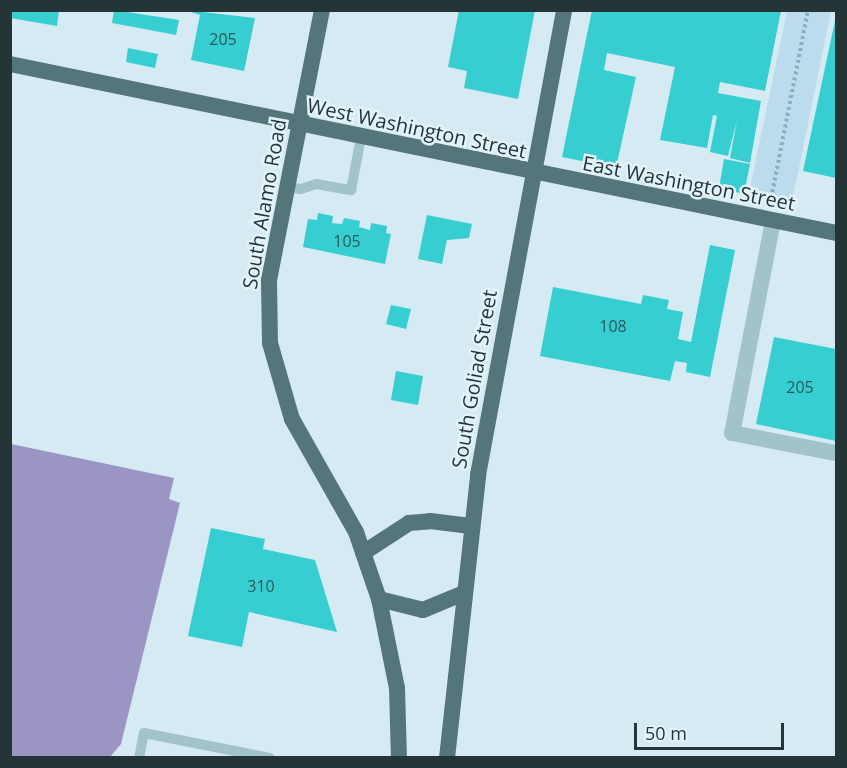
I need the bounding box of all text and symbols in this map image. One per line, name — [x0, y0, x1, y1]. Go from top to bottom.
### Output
house number: 205 — [209, 29, 237, 49]
street label: West Washington Street — [305, 93, 529, 163]
street label: South Alamo Road — [237, 117, 291, 291]
street label: East Washington Street — [581, 151, 797, 215]
house number: 105 — [333, 231, 361, 251]
street label: South Goliad Street — [446, 288, 502, 470]
house number: 108 — [599, 316, 627, 336]
house number: 205 — [786, 377, 814, 397]
house number: 310 — [247, 576, 275, 596]
scale bar — [637, 711, 787, 749]
text: 50 m — [645, 721, 687, 745]

